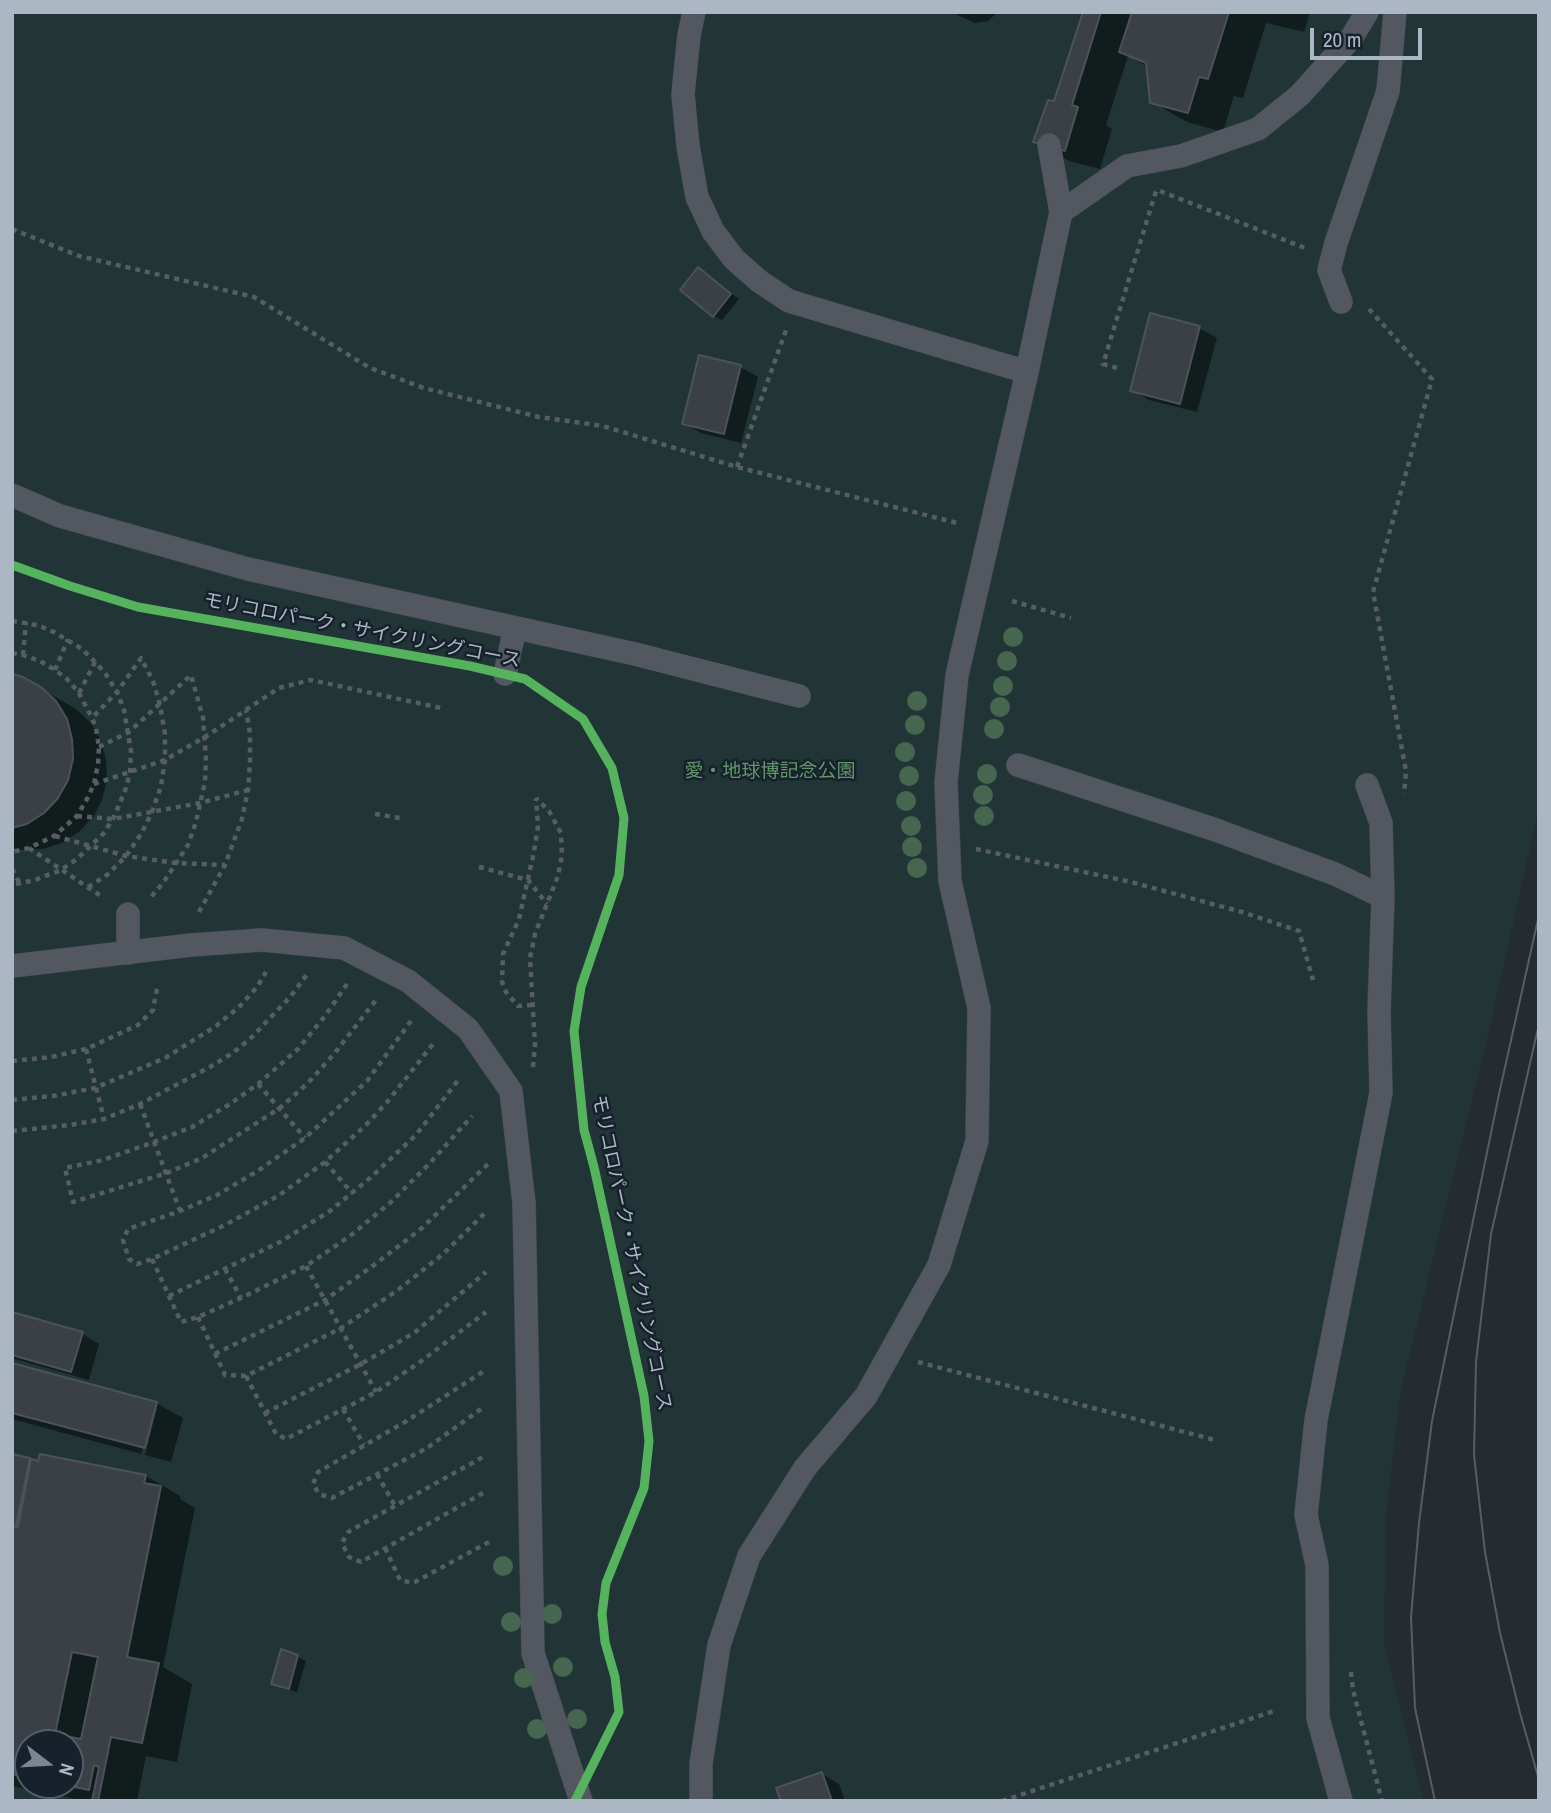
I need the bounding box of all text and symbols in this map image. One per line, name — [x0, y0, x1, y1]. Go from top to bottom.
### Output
scale bar — [1313, 14, 1425, 58]
text: 20 m — [1323, 25, 1361, 54]
street label: モリコロパーク・サイクリングコース — [201, 589, 523, 673]
park label: 愛・地球博記念公園 — [685, 761, 855, 783]
street label: モリコロパーク・サイクリングコース — [586, 1093, 676, 1413]
north arrow — [14, 1729, 84, 1799]
text: N — [53, 1760, 81, 1779]

